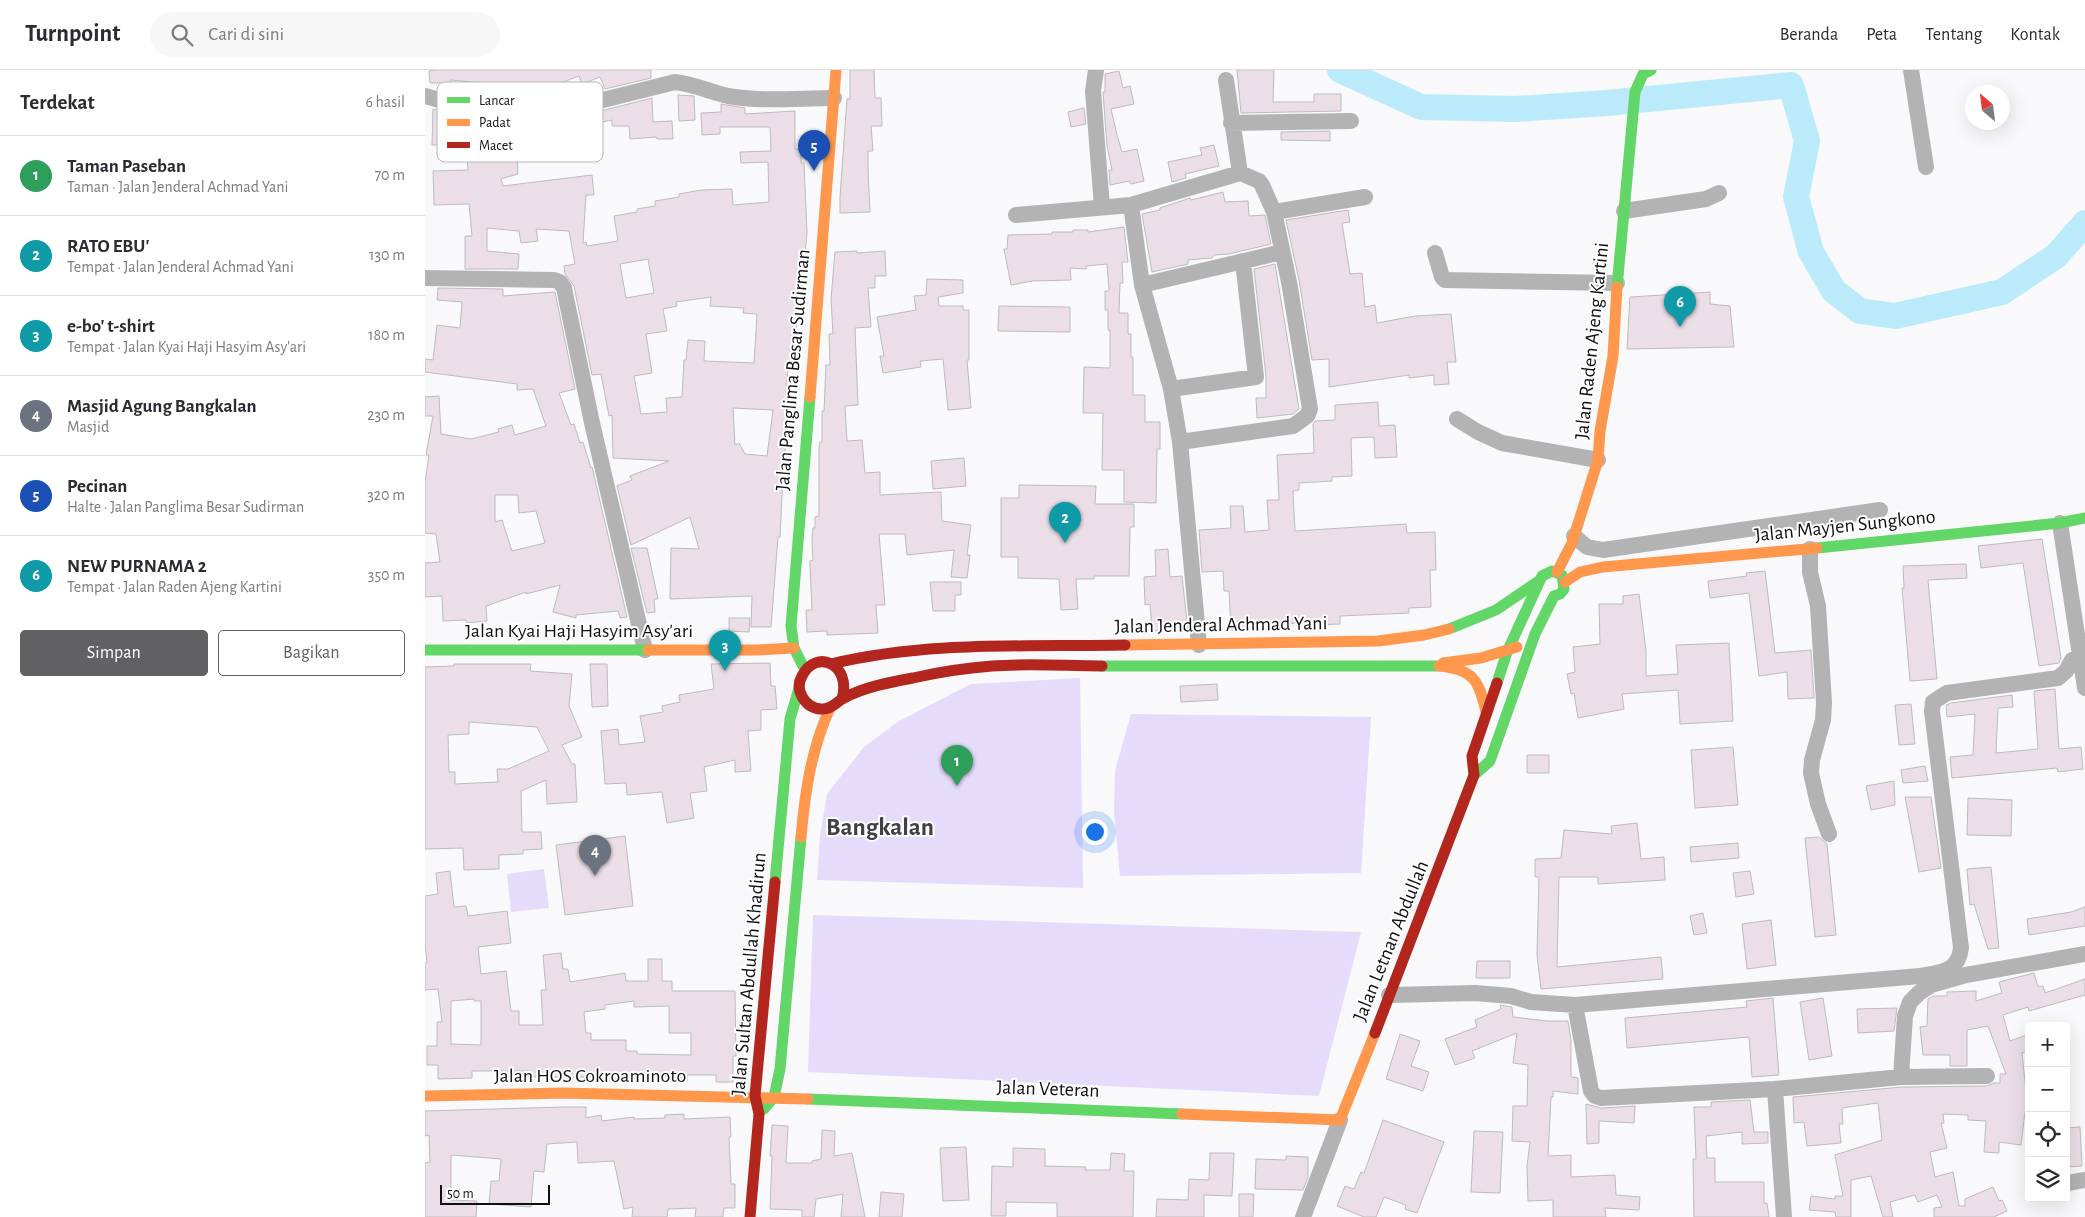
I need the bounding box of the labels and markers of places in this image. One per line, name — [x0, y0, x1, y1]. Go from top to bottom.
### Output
pin: 5 — [798, 130, 830, 171]
pin: 6 — [1664, 286, 1696, 327]
pin: 2 — [1049, 502, 1081, 543]
pin: 3 — [709, 630, 741, 671]
pin: 1 — [941, 745, 973, 786]
pin: 4 — [579, 835, 611, 876]

